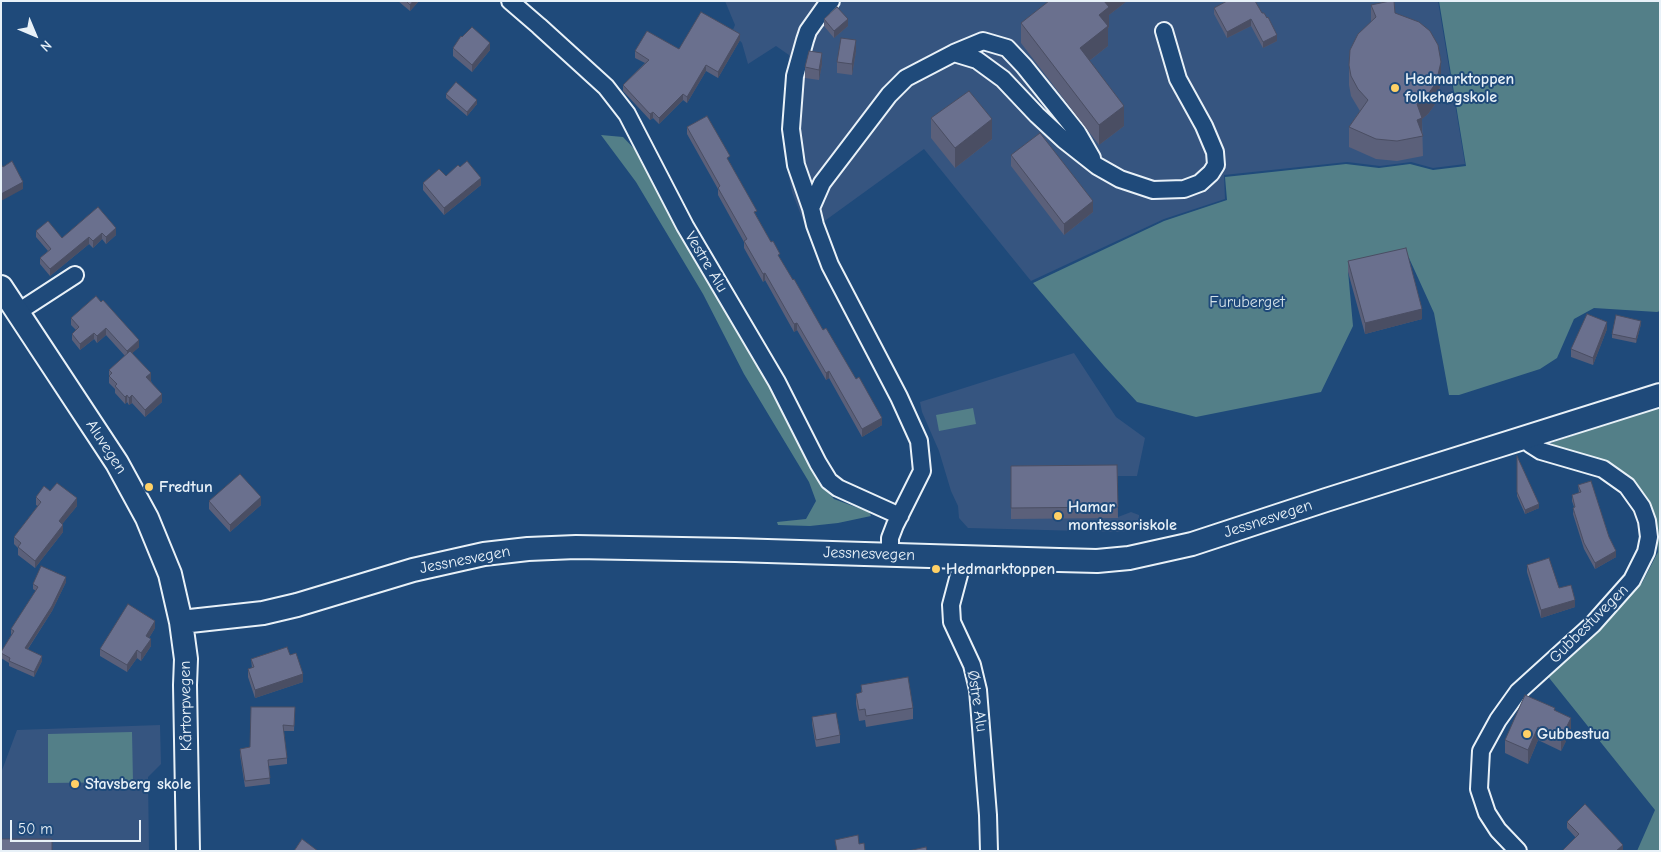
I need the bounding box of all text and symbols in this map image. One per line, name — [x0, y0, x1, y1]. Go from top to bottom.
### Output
north arrow — [10, 10, 60, 60]
text: N — [37, 37, 55, 55]
place label: Hedmarktoppen folkehøgskole — [1405, 69, 1514, 107]
marker: Hedmarktoppen folkehøgskole — [1389, 82, 1401, 94]
street label: Vestre Alu — [680, 228, 732, 296]
park label: Furuberget — [1209, 292, 1285, 312]
street label: Aluvegen — [81, 416, 131, 478]
place label: Fredtun — [159, 477, 213, 497]
marker: Fredtun — [143, 481, 155, 493]
street label: Jessnesvegen — [1221, 496, 1315, 542]
place label: Hamar montessoriskole — [1068, 497, 1177, 535]
marker: Hamar montessoriskole — [1052, 510, 1064, 522]
street label: Jessnesvegen — [418, 542, 512, 578]
street label: Jessnesvegen — [823, 543, 915, 565]
place label: Hedmarktoppen — [946, 559, 1055, 579]
marker: Hedmarktoppen — [930, 563, 942, 575]
street label: Gubbestuvegen — [1545, 580, 1633, 668]
street label: Kårtorpvegen — [176, 661, 196, 751]
street label: Østre Alu — [963, 669, 991, 733]
place label: Gubbestua — [1537, 724, 1610, 744]
marker: Gubbestua — [1521, 728, 1533, 740]
place label: Stavsberg skole — [85, 774, 191, 794]
marker: Stavsberg skole — [69, 778, 81, 790]
scale bar — [12, 810, 144, 842]
text: 50 m — [18, 820, 53, 838]

